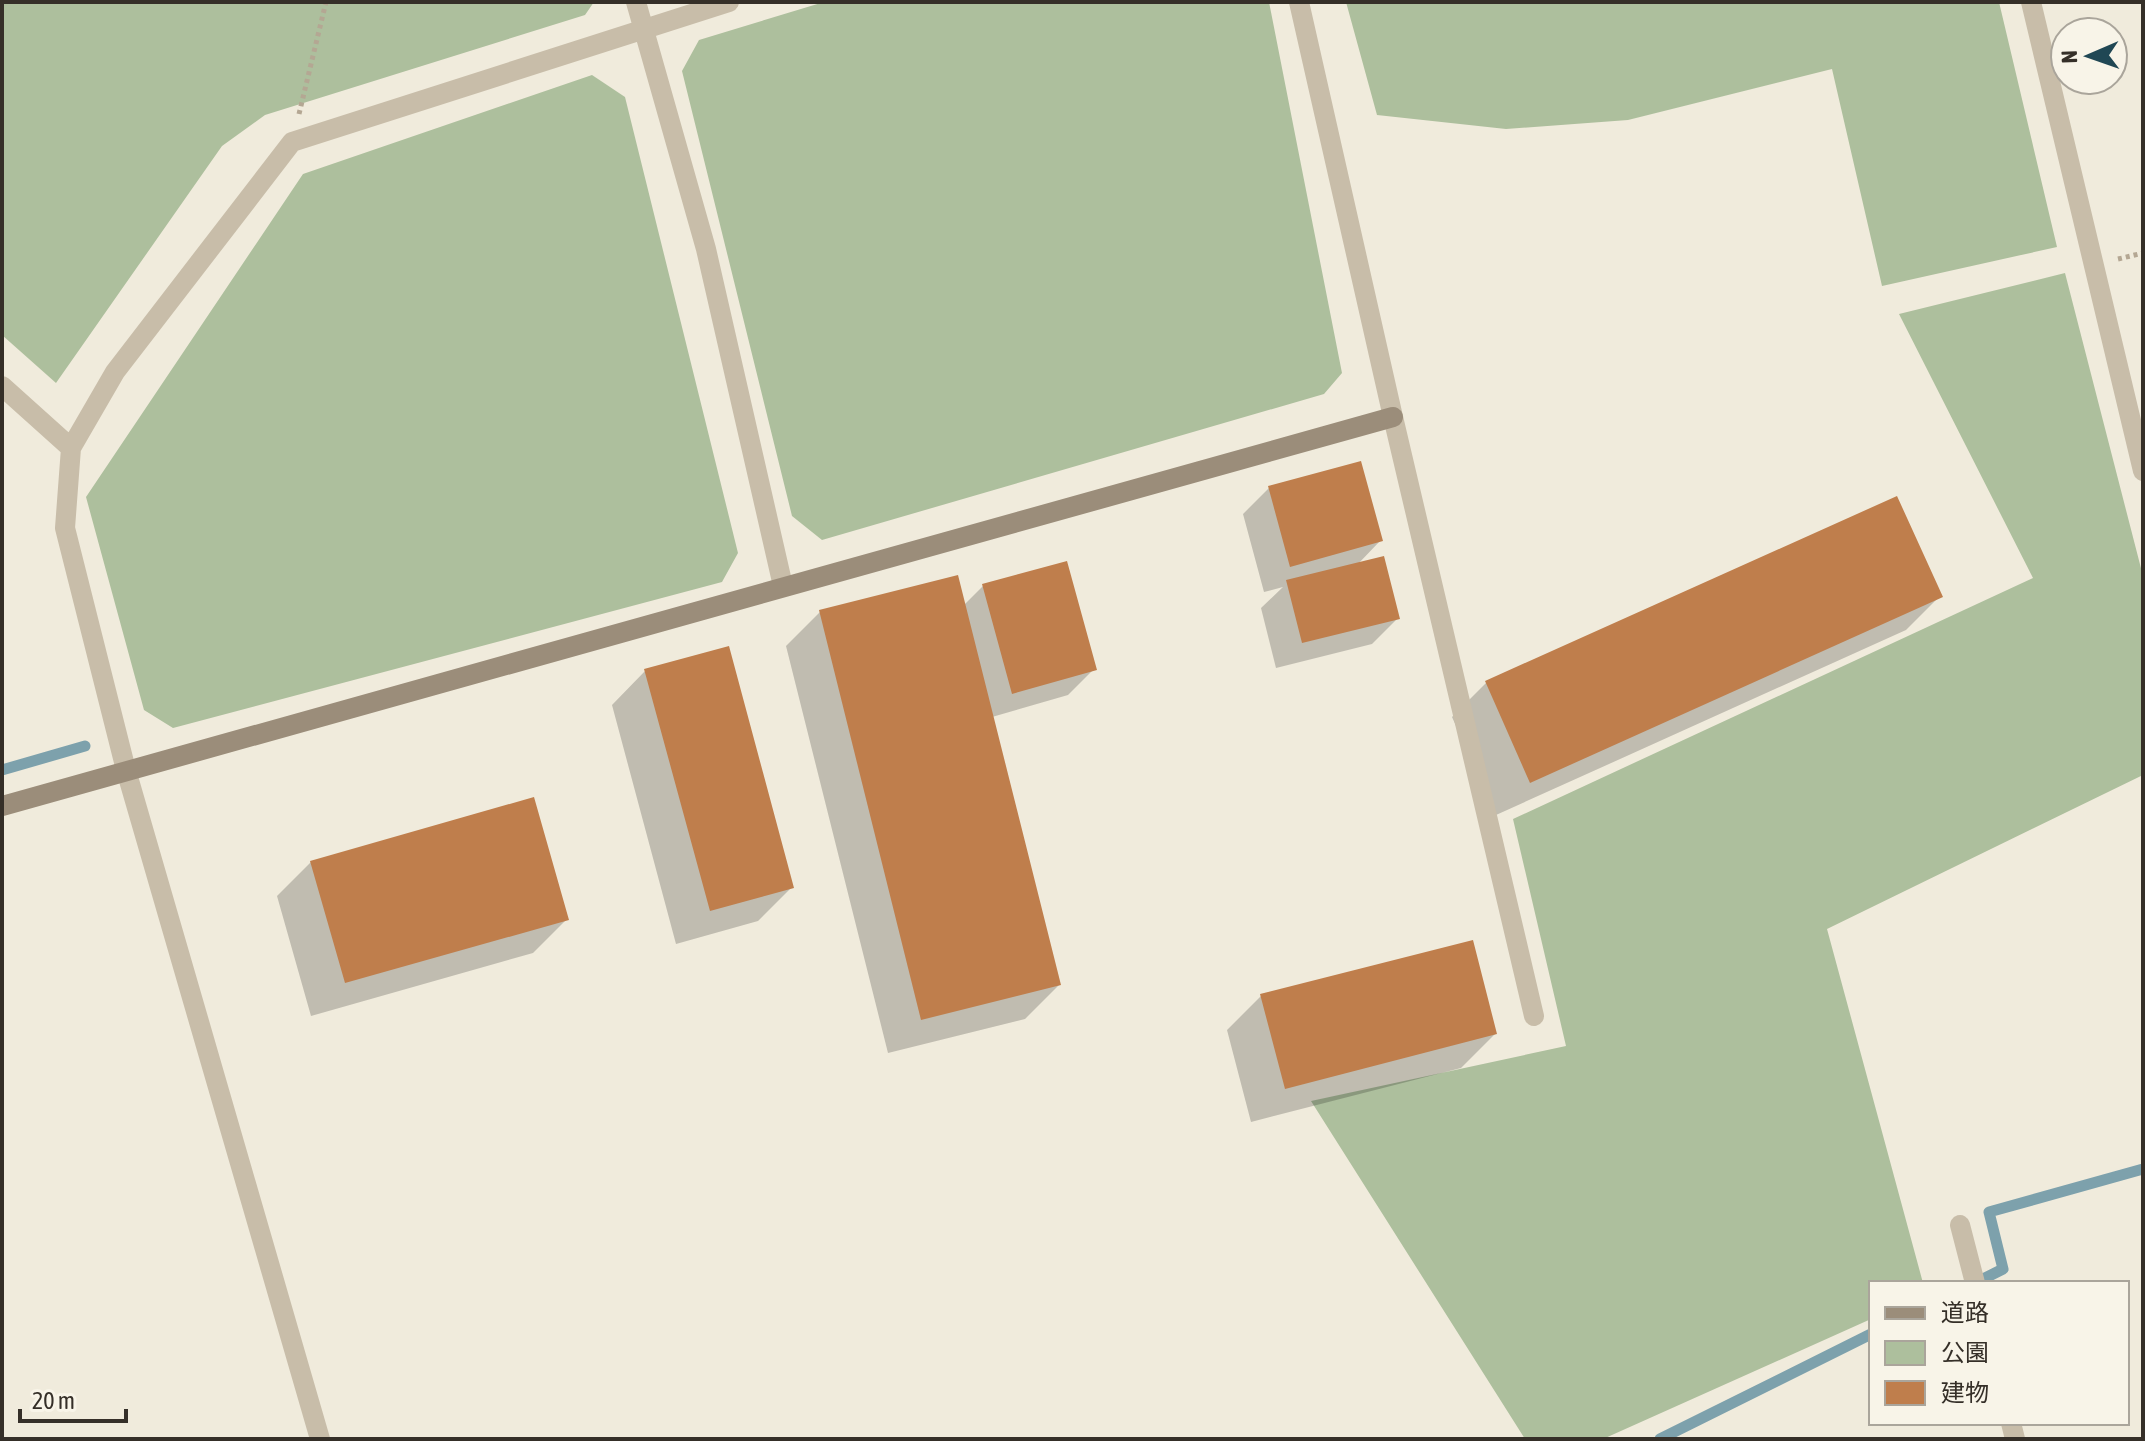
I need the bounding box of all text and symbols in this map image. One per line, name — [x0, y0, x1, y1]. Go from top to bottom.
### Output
north arrow — [2049, 16, 2129, 96]
text: N — [2056, 50, 2082, 64]
legend — [1869, 1281, 2129, 1425]
text: 道路 — [1941, 1299, 1989, 1326]
text: 公園 — [1941, 1339, 1989, 1366]
scale bar — [20, 1373, 126, 1423]
text: 建物 — [1941, 1379, 1989, 1406]
text: 20 m — [32, 1387, 75, 1414]

